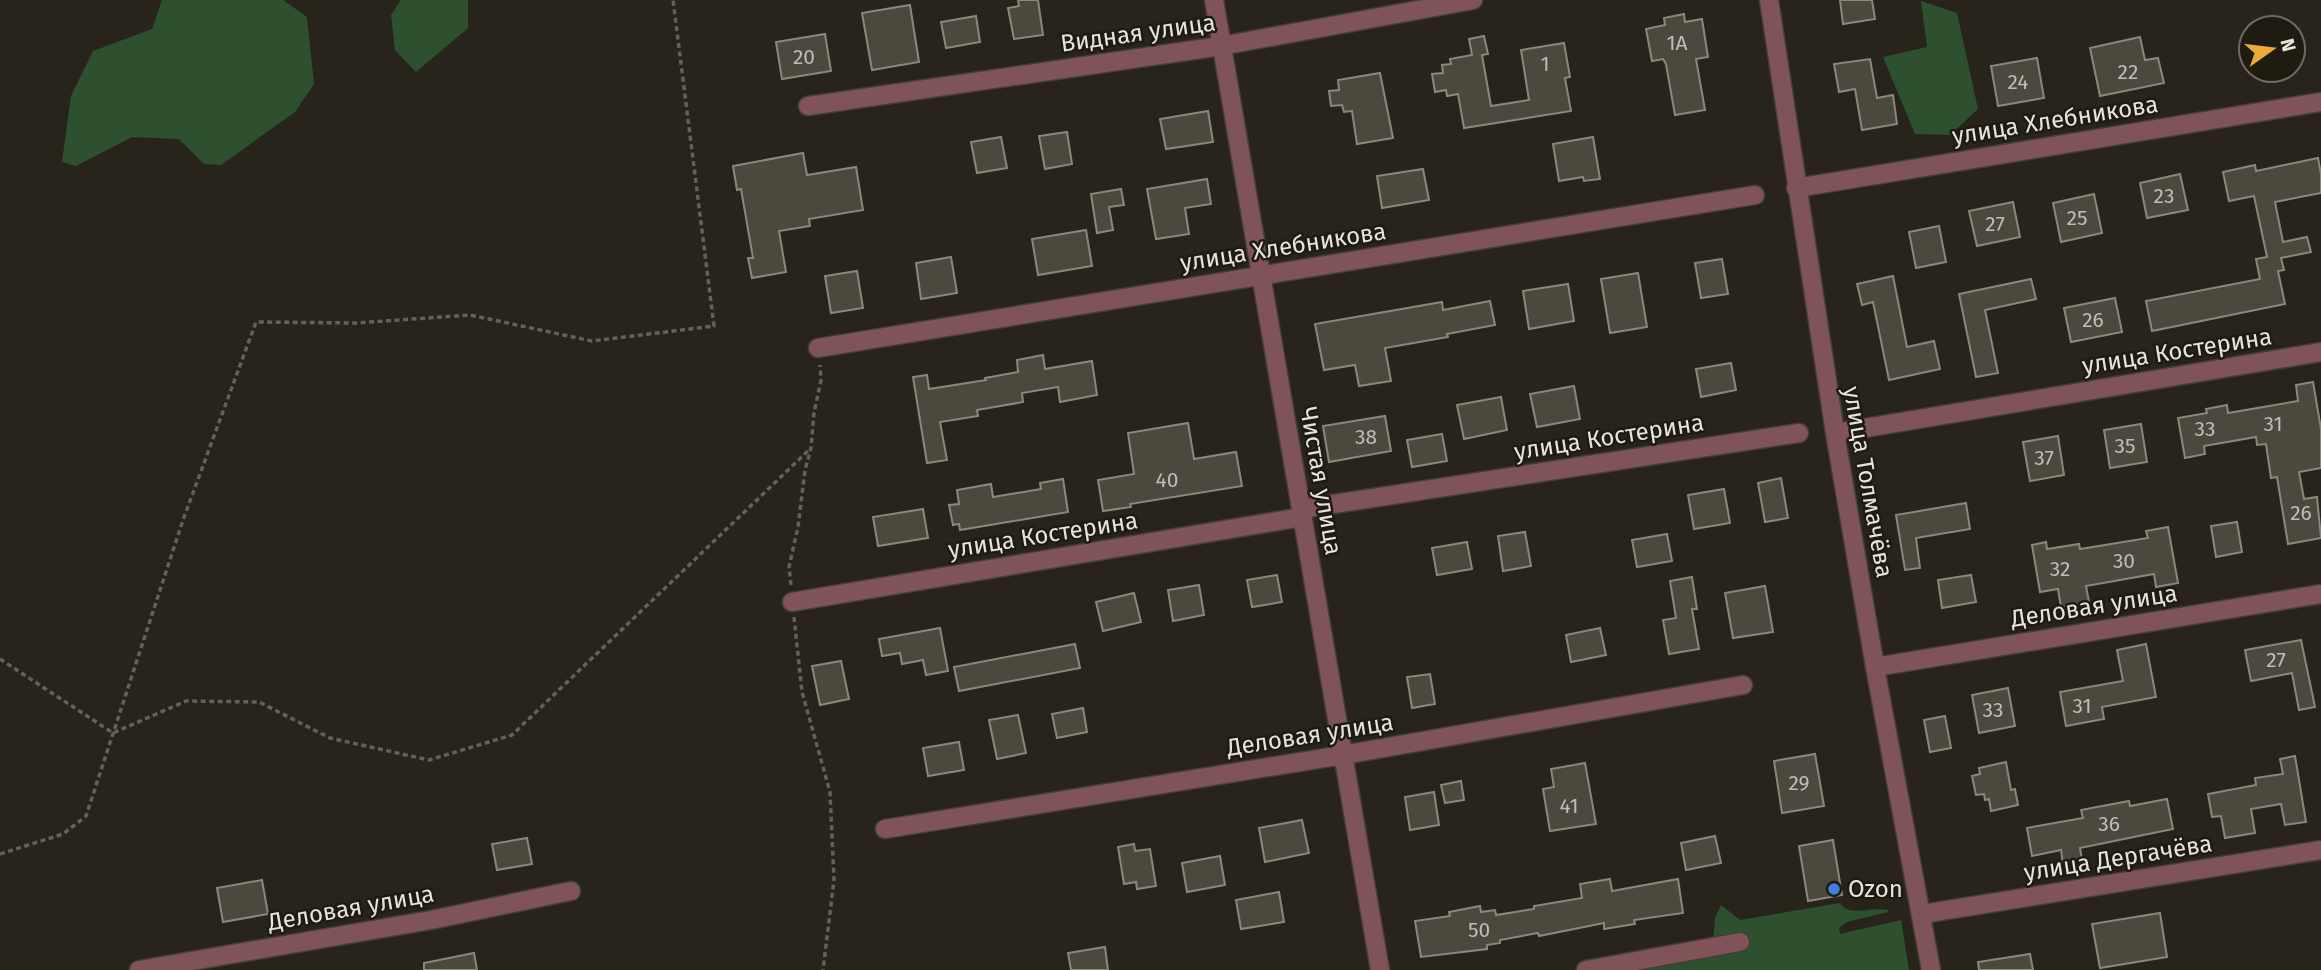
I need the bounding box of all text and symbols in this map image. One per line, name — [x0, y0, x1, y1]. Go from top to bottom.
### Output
street label: Видная улица — [1059, 8, 1217, 58]
north arrow — [2237, 14, 2307, 84]
house number: 1А — [1666, 30, 1688, 56]
text: N — [2275, 36, 2301, 54]
house number: 20 — [793, 44, 815, 70]
house number: 1 — [1540, 51, 1550, 77]
house number: 22 — [2118, 59, 2138, 85]
house number: 24 — [2008, 69, 2029, 95]
street label: улица Хлебникова — [1950, 90, 2160, 150]
house number: 23 — [2154, 183, 2174, 209]
house number: 25 — [2067, 205, 2087, 231]
house number: 27 — [1985, 211, 2005, 237]
street label: улица Хлебникова — [1178, 217, 1388, 277]
house number: 26 — [2082, 307, 2104, 333]
street label: улица Костерина — [2080, 322, 2274, 380]
street label: улица Толмачёва — [1837, 384, 1899, 580]
street label: Чистая улица — [1294, 405, 1348, 557]
street label: улица Костерина — [1512, 408, 1706, 466]
house number: 31 — [2263, 411, 2283, 437]
house number: 33 — [2195, 416, 2215, 442]
house number: 38 — [1355, 424, 1377, 450]
house number: 35 — [2115, 433, 2136, 459]
house number: 37 — [2034, 445, 2054, 471]
house number: 40 — [1156, 467, 1178, 493]
house number: 26 — [2290, 500, 2312, 526]
street label: улица Костерина — [946, 506, 1140, 564]
house number: 30 — [2113, 548, 2135, 574]
house number: 32 — [2050, 556, 2070, 582]
street label: Деловая улица — [2008, 579, 2179, 633]
house number: 27 — [2266, 647, 2286, 673]
house number: 31 — [2072, 693, 2092, 719]
house number: 33 — [1983, 697, 2003, 723]
street label: Деловая улица — [1224, 708, 1395, 762]
house number: 29 — [1788, 770, 1810, 796]
house number: 41 — [1559, 793, 1579, 819]
house number: 36 — [2098, 811, 2120, 837]
street label: улица Дергачёва — [2022, 829, 2214, 887]
place label: Ozon — [1848, 875, 1903, 903]
street label: Деловая улица — [265, 880, 436, 937]
marker: Ozon — [1826, 881, 1842, 897]
house number: 50 — [1468, 917, 1490, 943]

